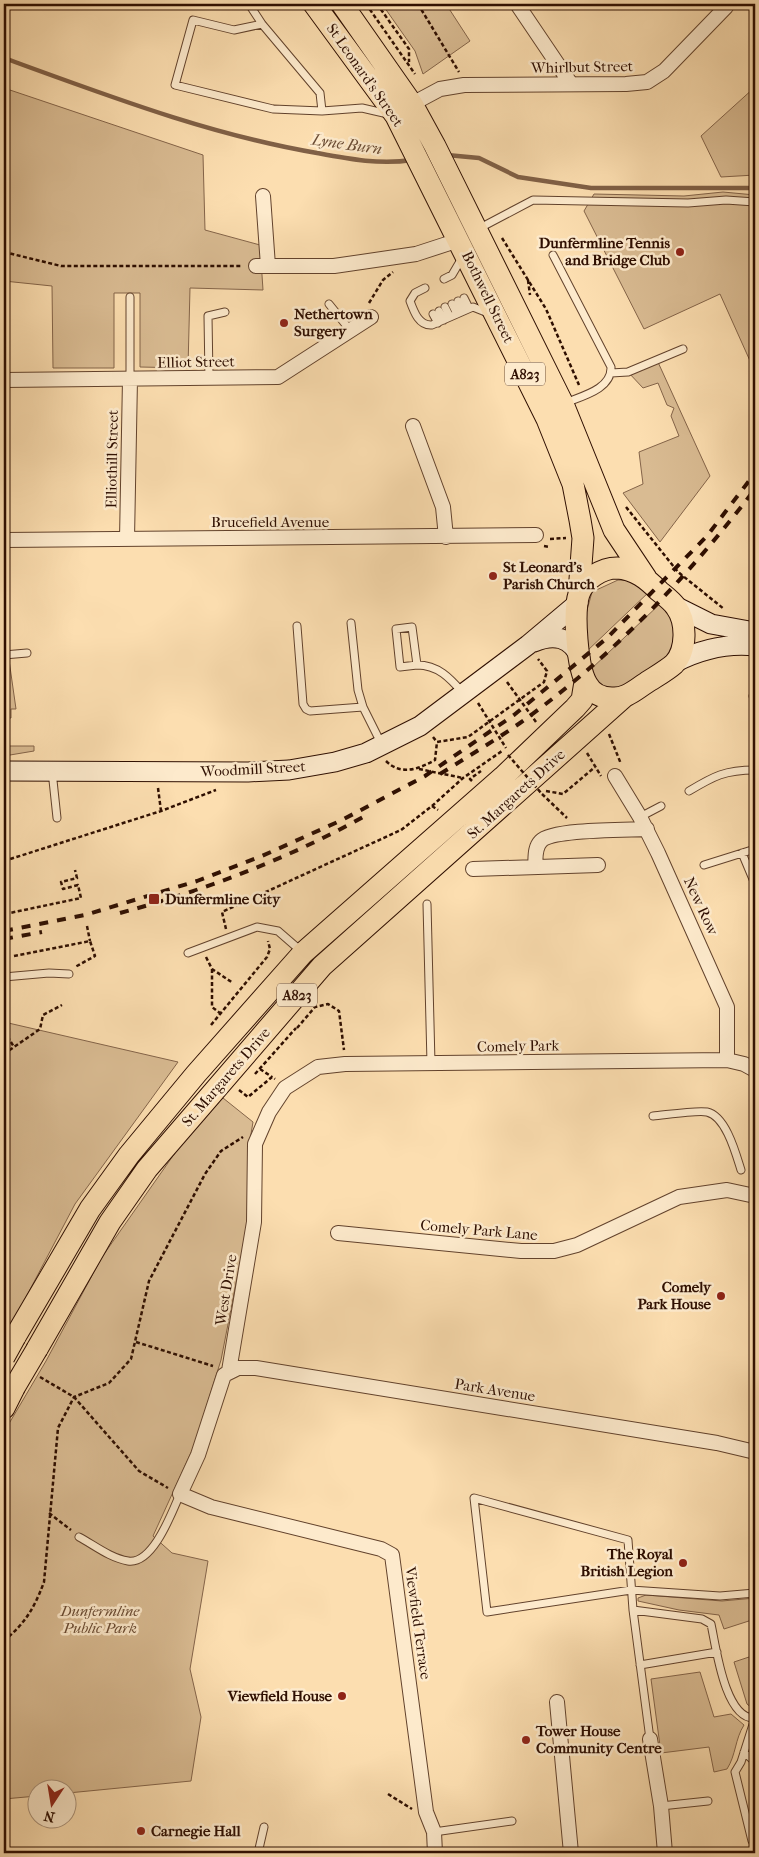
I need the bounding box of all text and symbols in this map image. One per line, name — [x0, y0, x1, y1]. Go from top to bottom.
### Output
street label: St Leonard's Street — [323, 20, 408, 131]
street label: Whirlbut Street — [530, 57, 634, 77]
water label: Lyne Burn — [310, 130, 383, 158]
place label: Dunfermline Tennis and Bridge Club — [539, 234, 670, 269]
marker: Dunfermline Tennis and Bridge Club — [674, 246, 686, 258]
street label: Bothwell Street — [458, 248, 518, 347]
place label: Nethertown Surgery — [294, 305, 373, 340]
marker: Nethertown Surgery — [278, 317, 290, 329]
street label: Elliot Street — [157, 352, 236, 372]
road number: A823 — [505, 362, 545, 386]
street label: Elliothill Street — [102, 409, 122, 508]
street label: Brucefield Avenue — [211, 513, 330, 531]
place label: St Leonard's Parish Church — [503, 558, 595, 593]
marker: St Leonard's Parish Church — [487, 570, 499, 582]
street label: St. Margarets Drive — [463, 745, 569, 843]
street label: Woodmill Street — [199, 757, 307, 781]
street label: New Row — [680, 874, 723, 939]
place label: Dunfermline City — [165, 890, 281, 908]
marker: Dunfermline City — [147, 892, 161, 906]
road number: A823 — [277, 984, 317, 1006]
street label: St. Margarets Drive — [178, 1023, 274, 1130]
street label: Comely Park — [477, 1036, 560, 1056]
street label: Comely Park Lane — [420, 1216, 539, 1244]
street label: West Drive — [211, 1253, 241, 1328]
place label: Comely Park House — [637, 1278, 712, 1313]
marker: Comely Park House — [715, 1290, 727, 1302]
street label: Park Avenue — [453, 1375, 537, 1405]
place label: The Royal British Legion — [580, 1545, 674, 1580]
marker: The Royal British Legion — [677, 1557, 689, 1569]
street label: Viewfield Terrace — [401, 1564, 435, 1681]
park label: Dunfermline Public Park — [60, 1602, 140, 1637]
place label: Viewfield House — [227, 1687, 333, 1705]
marker: Viewfield House — [336, 1690, 348, 1702]
place label: Tower House Community Centre — [535, 1722, 662, 1757]
marker: Tower House Community Centre — [520, 1734, 532, 1746]
north arrow — [28, 1780, 78, 1830]
text: N — [42, 1807, 56, 1826]
place label: Carnegie Hall — [151, 1822, 241, 1840]
marker: Carnegie Hall — [135, 1825, 147, 1837]

